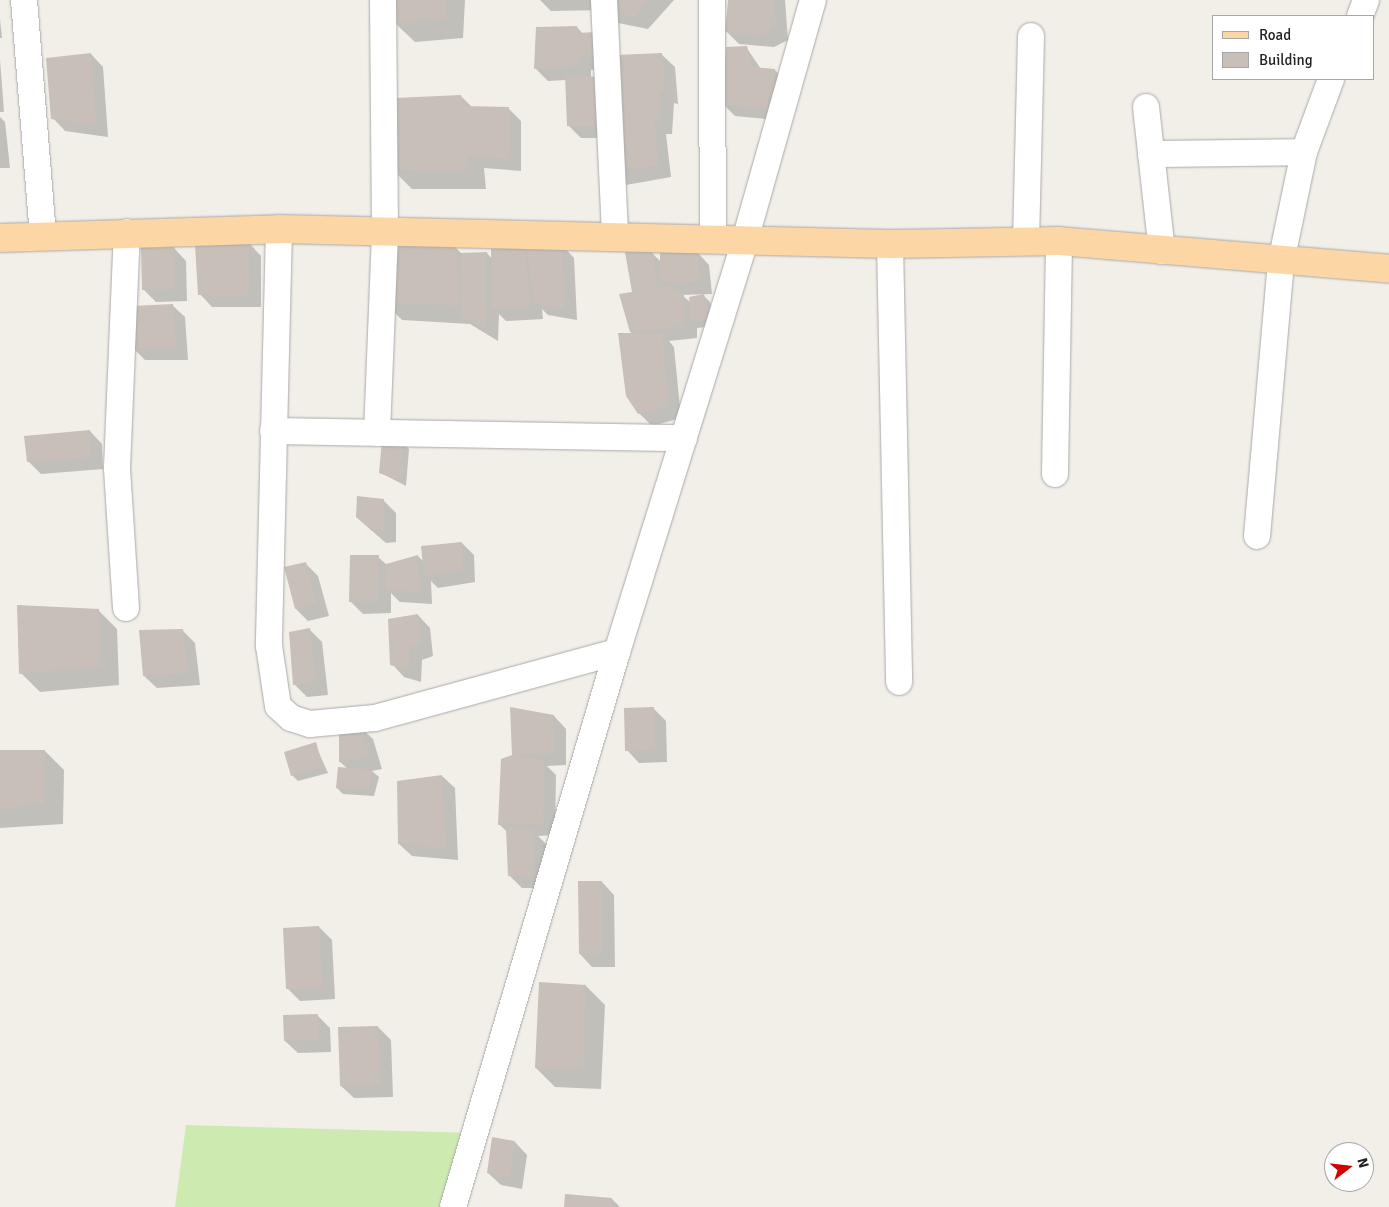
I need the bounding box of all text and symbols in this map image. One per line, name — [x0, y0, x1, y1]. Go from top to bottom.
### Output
legend — [1212, 15, 1374, 80]
text: Road — [1259, 26, 1291, 44]
text: Building — [1259, 51, 1313, 69]
north arrow — [1324, 1142, 1374, 1192]
text: N — [1353, 1156, 1372, 1170]

